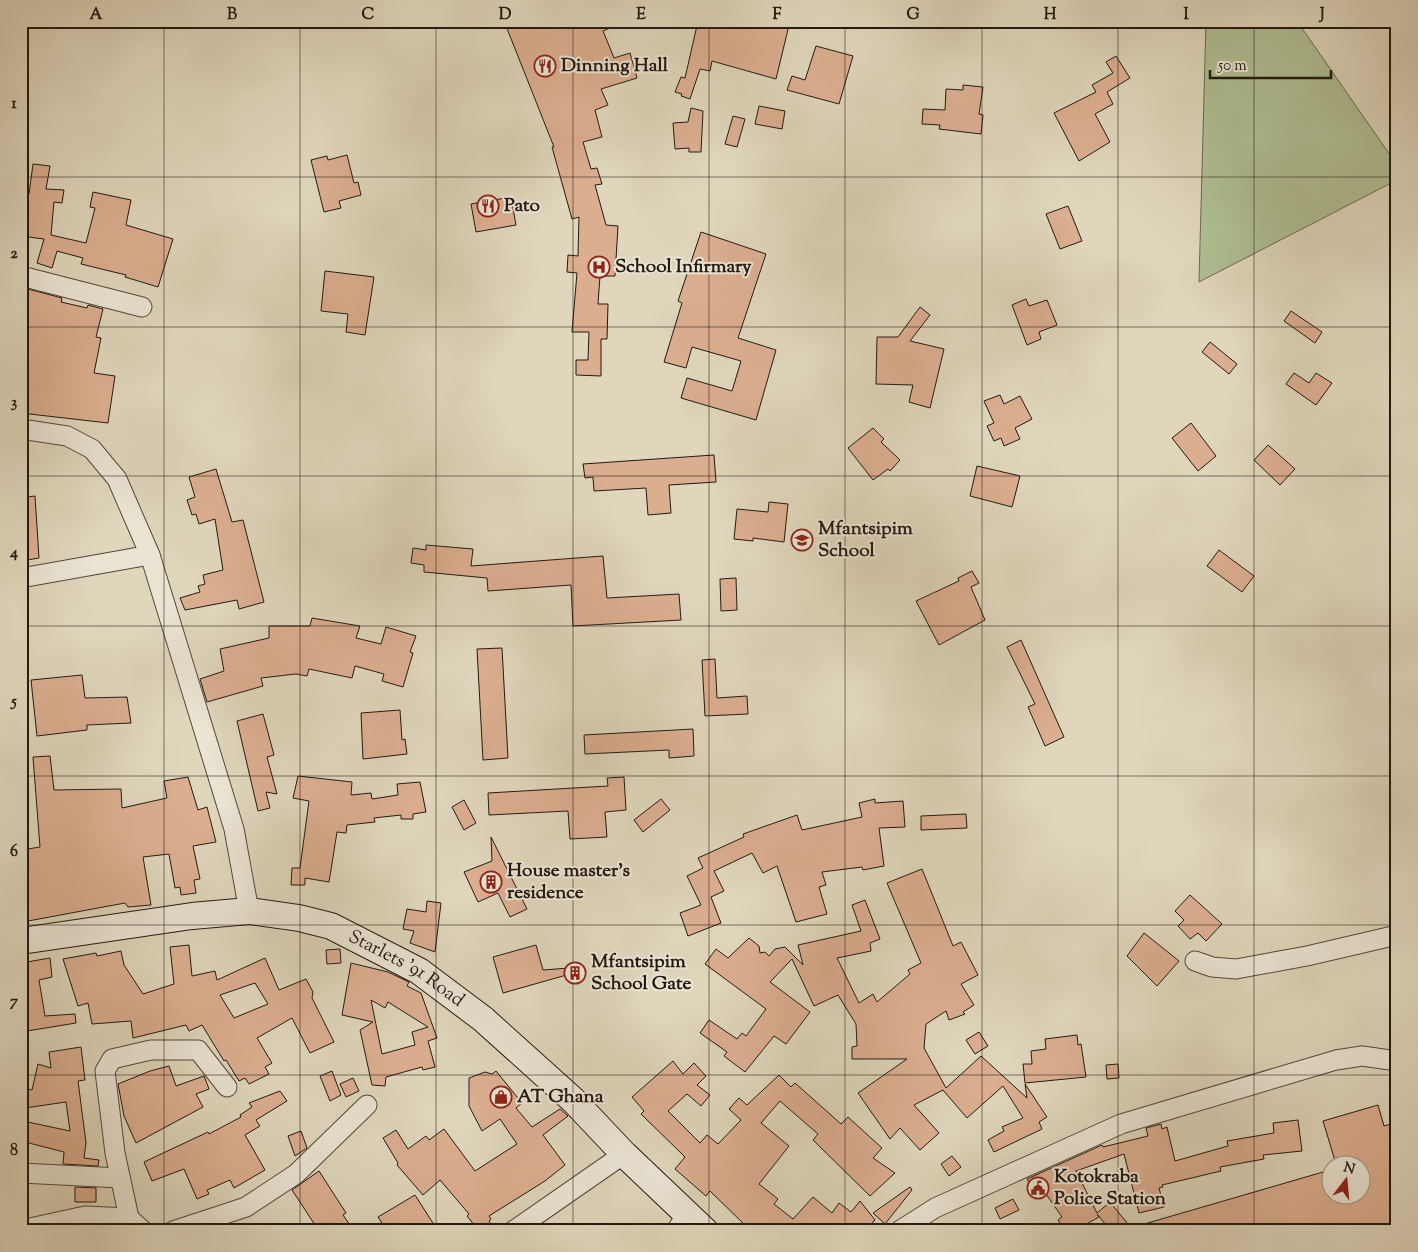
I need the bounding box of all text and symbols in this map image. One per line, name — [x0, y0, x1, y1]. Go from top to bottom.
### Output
text: A — [90, 4, 103, 27]
text: B — [227, 4, 237, 27]
text: C — [362, 4, 375, 27]
text: D — [499, 4, 512, 27]
text: E — [636, 4, 646, 27]
text: F — [773, 4, 782, 27]
text: G — [906, 4, 920, 27]
text: H — [1044, 4, 1057, 27]
text: I — [1183, 4, 1189, 27]
text: J — [1318, 4, 1325, 27]
scale bar — [1210, 48, 1332, 80]
place label: Dinning Hall — [561, 53, 669, 80]
restaurant icon: Dinning Hall — [533, 54, 557, 78]
text: 50 m — [1217, 56, 1247, 77]
text: 1 — [11, 93, 17, 116]
place label: Pato — [504, 193, 541, 220]
restaurant icon: Pato — [476, 194, 500, 218]
text: 2 — [10, 243, 18, 266]
place label: School Infirmary — [615, 254, 752, 281]
hospital icon: School Infirmary — [587, 255, 611, 279]
text: 3 — [11, 392, 18, 415]
place label: Mfantsipim School — [818, 516, 913, 565]
school or university icon: Mfantsipim School — [790, 528, 814, 552]
text: 4 — [9, 542, 18, 565]
text: 5 — [9, 691, 17, 714]
text: 6 — [10, 841, 18, 864]
place label: House master's residence — [507, 858, 631, 907]
building icon: House master's residence — [479, 870, 503, 894]
street label: Starlets '91 Road — [343, 923, 470, 1014]
place label: Mfantsipim School Gate — [591, 949, 691, 998]
building icon: Mfantsipim School Gate — [563, 961, 587, 985]
text: 7 — [10, 991, 19, 1014]
place label: AT Ghana — [517, 1084, 604, 1111]
shop icon: AT Ghana — [489, 1085, 513, 1109]
text: 8 — [10, 1140, 18, 1163]
north arrow — [1320, 1154, 1370, 1204]
text: N — [1341, 1158, 1357, 1181]
place label: Kotokraba Police Station — [1054, 1164, 1167, 1213]
public building icon: Kotokraba Police Station — [1026, 1176, 1050, 1200]

